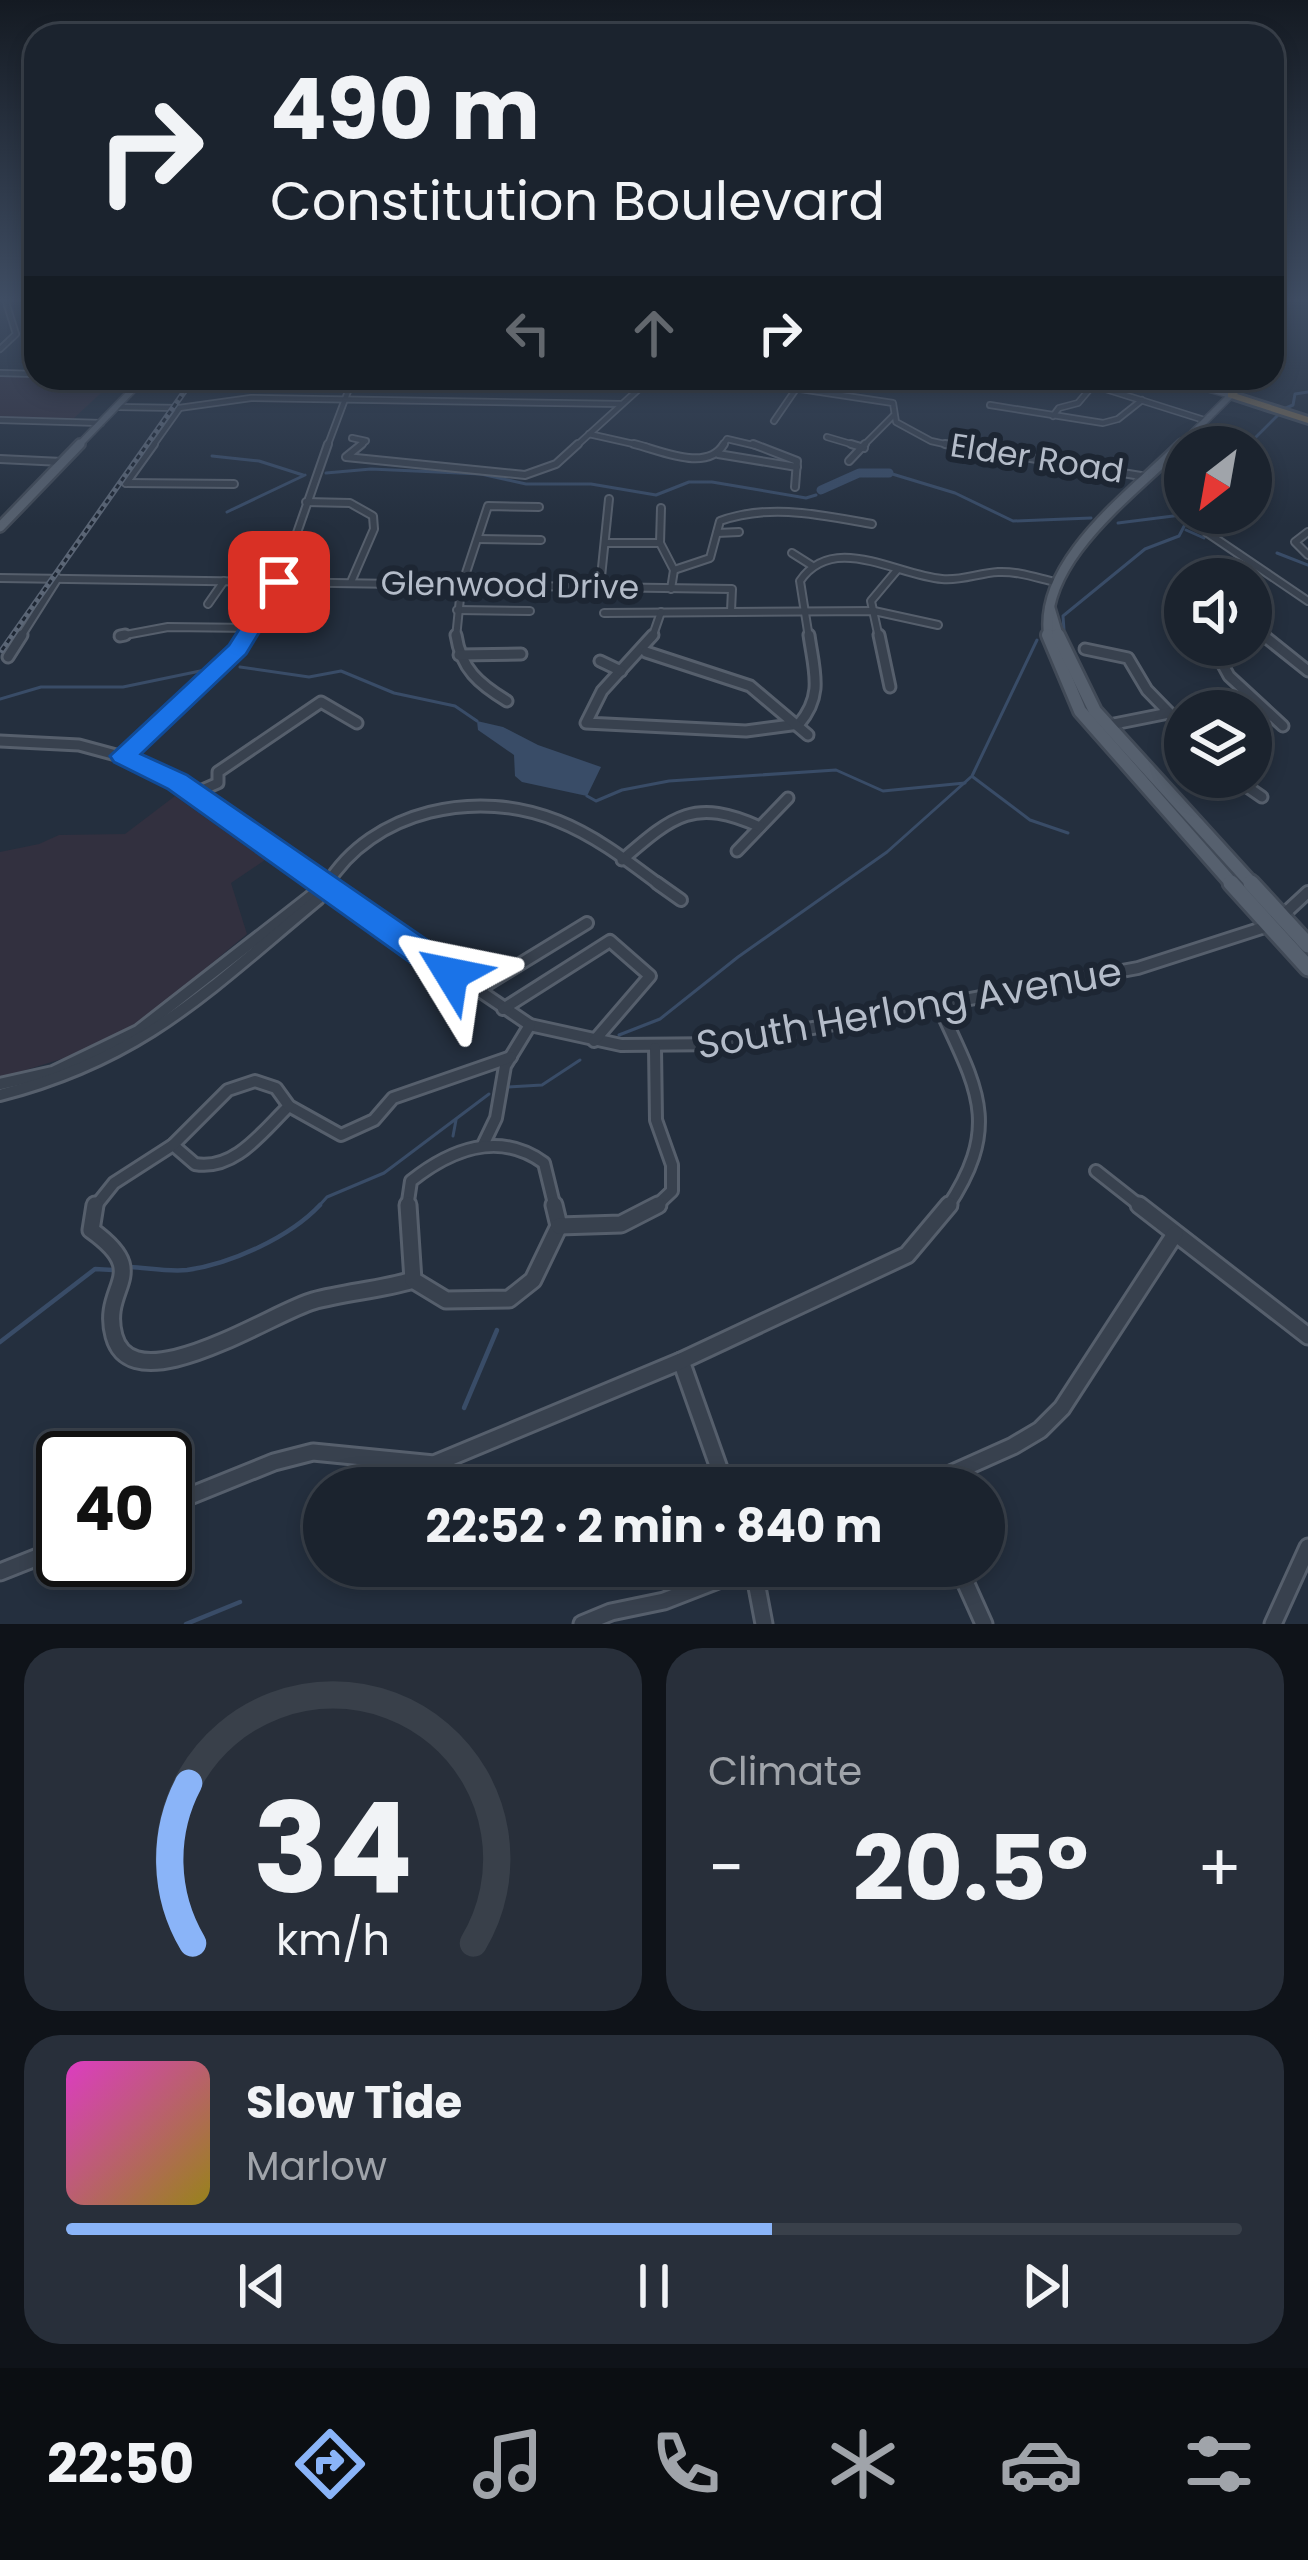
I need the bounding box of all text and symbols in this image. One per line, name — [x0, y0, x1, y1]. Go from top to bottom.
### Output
text: 490 m — [270, 51, 540, 168]
icon: right — [72, 72, 228, 228]
text: Constitution Boulevard — [270, 163, 885, 239]
icon: left — [495, 300, 561, 366]
icon: ahead — [621, 300, 687, 366]
icon: right — [747, 300, 813, 366]
street label: Elder Road — [947, 421, 1127, 495]
north arrow — [1164, 426, 1272, 534]
map controls — [1164, 426, 1272, 798]
pin — [228, 531, 330, 633]
icon: arrive — [246, 549, 312, 615]
button: sound — [1164, 558, 1272, 666]
street label: Glenwood Drive — [380, 559, 640, 611]
button: layers — [1164, 690, 1272, 798]
position arrow — [388, 911, 514, 1037]
street label: South Herlong Avenue — [692, 944, 1126, 1072]
speed limit sign: 40 — [36, 1431, 192, 1587]
text: 22:52 · 2 min · 840 m — [426, 1495, 882, 1558]
text: Climate — [708, 1744, 862, 1799]
text: 34 — [253, 1761, 413, 1936]
text: 20.5° — [853, 1805, 1088, 1932]
text: − — [708, 1822, 744, 1914]
text: + — [1197, 1822, 1242, 1914]
text: km/h — [276, 1909, 390, 1969]
text: Slow Tide — [246, 2071, 462, 2134]
text: Marlow — [246, 2139, 387, 2194]
icon: previous — [229, 2253, 295, 2319]
icon: pause — [621, 2253, 687, 2319]
icon: next — [1013, 2253, 1079, 2319]
icon: directions — [288, 2422, 372, 2506]
icon: music — [466, 2422, 550, 2506]
icon: phone — [644, 2422, 728, 2506]
icon: climate — [821, 2422, 905, 2506]
icon: car — [999, 2422, 1083, 2506]
icon: filters — [1177, 2422, 1261, 2506]
text: 22:50 — [47, 2426, 194, 2502]

